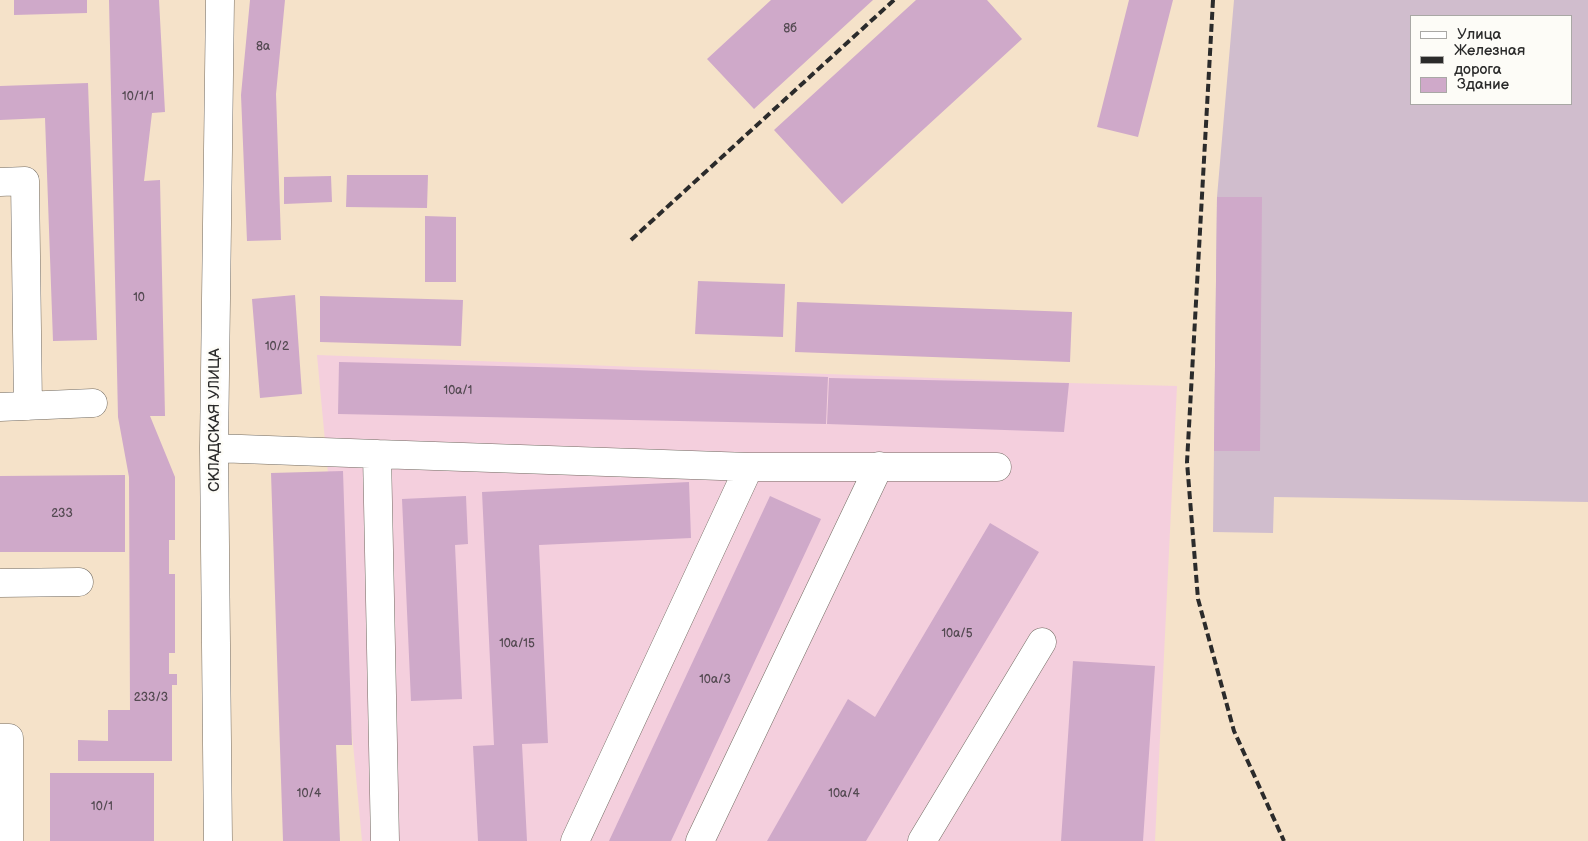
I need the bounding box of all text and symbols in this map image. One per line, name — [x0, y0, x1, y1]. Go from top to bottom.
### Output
legend — [1410, 15, 1573, 105]
house number: 8б — [783, 22, 797, 36]
text: Улица — [1457, 25, 1501, 44]
house number: 8а — [256, 40, 270, 54]
text: Железная дорога — [1454, 41, 1525, 79]
text: Здание — [1457, 75, 1509, 94]
house number: 10/1/1 — [122, 90, 154, 104]
house number: 10 — [133, 291, 145, 305]
house number: 10/2 — [265, 340, 289, 354]
street label: СКЛАДСКАЯ УЛИЦА — [206, 348, 224, 492]
house number: 10а/1 — [444, 384, 472, 398]
house number: 233 — [51, 507, 73, 521]
house number: 10а/5 — [941, 627, 973, 641]
house number: 10а/15 — [499, 637, 535, 651]
house number: 10а/3 — [699, 673, 731, 687]
house number: 233/3 — [134, 691, 168, 705]
house number: 10/4 — [297, 787, 321, 801]
house number: 10а/4 — [828, 787, 860, 801]
house number: 10/1 — [91, 800, 113, 814]

